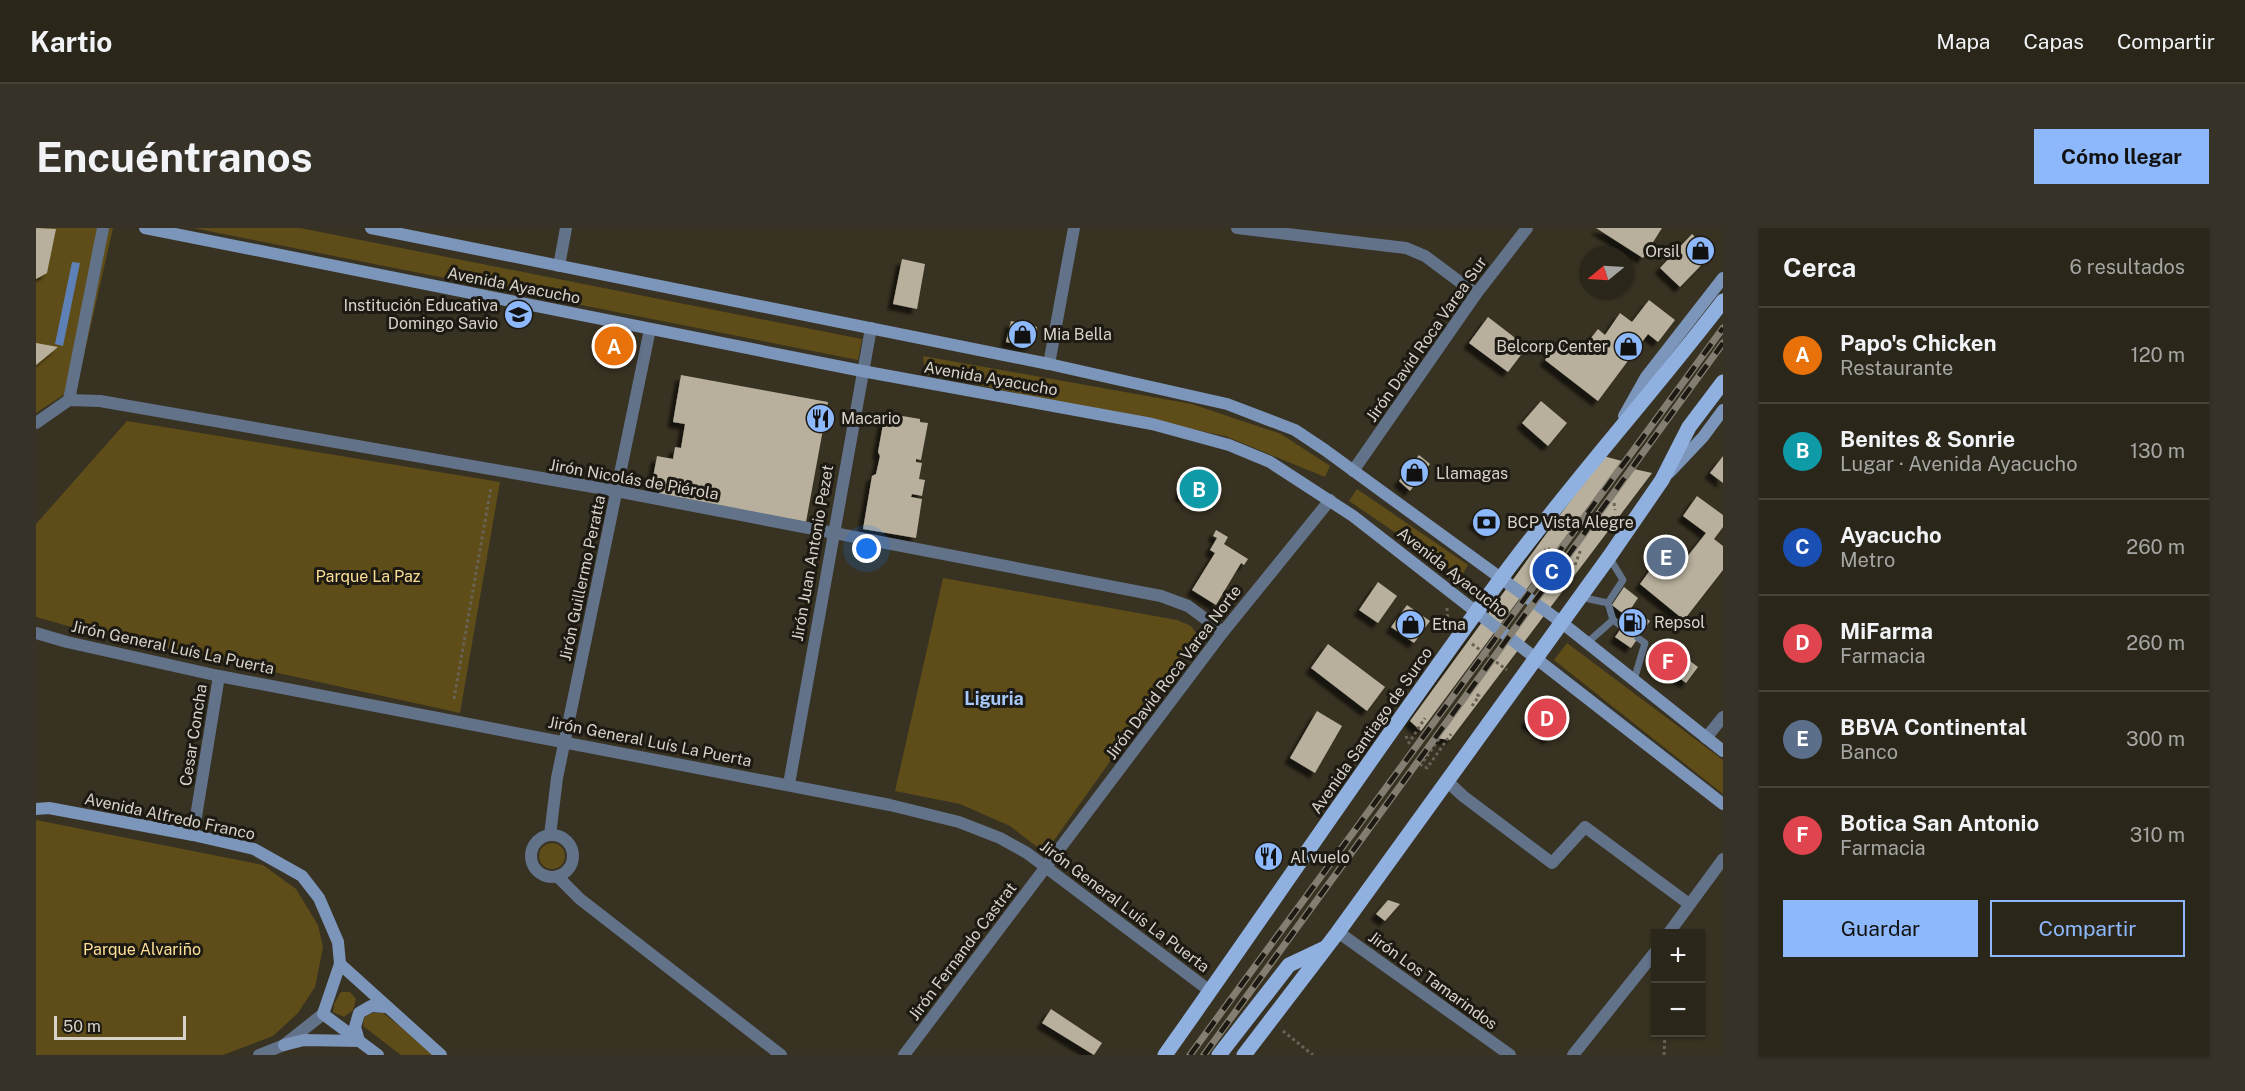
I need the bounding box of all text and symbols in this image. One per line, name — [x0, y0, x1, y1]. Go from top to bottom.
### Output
text: Kartio — [30, 25, 112, 58]
text: Mapa — [1936, 29, 1990, 54]
text: Capas — [2023, 29, 2084, 54]
text: Compartir — [2117, 29, 2215, 54]
button: Cómo llegar — [2034, 129, 2209, 184]
text: Encuéntranos — [36, 132, 313, 181]
shop icon: Orsil — [1685, 235, 1717, 267]
place label: Orsil — [1645, 242, 1680, 261]
north arrow — [1579, 246, 1633, 300]
text: Cerca — [1783, 252, 1856, 283]
street label: Jirón David Roca Varea Sur — [1362, 253, 1491, 426]
text: 6 resultados — [2070, 255, 2185, 279]
street label: Avenida Ayacucho — [446, 263, 582, 308]
place label: Institución Educativa Domingo Savio — [343, 296, 498, 333]
school or university icon: Institución Educativa Domingo Savio — [503, 298, 535, 330]
shop icon: Mia Bella — [1006, 318, 1038, 350]
pin: A — [594, 324, 634, 368]
place label: Mia Bella — [1043, 325, 1112, 344]
shop icon: Belcorp Center — [1613, 330, 1645, 362]
text: Papo's Chicken — [1840, 330, 1997, 356]
place label: Belcorp Center — [1496, 337, 1608, 356]
text: A — [1795, 343, 1810, 367]
text: 120 m — [2131, 343, 2185, 367]
text: Restaurante — [1840, 356, 1953, 380]
street label: Avenida Ayacucho — [923, 357, 1059, 400]
restaurant icon: Macario — [804, 402, 836, 434]
place label: Macario — [841, 409, 901, 428]
text: Benites & Sonrie — [1840, 426, 2015, 452]
text: B — [1796, 439, 1809, 463]
text: 130 m — [2130, 439, 2185, 463]
text: Lugar · Avenida Ayacucho — [1840, 452, 2077, 476]
street label: Jirón Nicolás de Piérola — [548, 455, 720, 504]
shop icon: Llamagas — [1399, 457, 1431, 489]
street label: Jirón Juan Antonio Pezet — [788, 463, 837, 643]
place label: Llamagas — [1436, 464, 1508, 483]
pin: B — [1180, 466, 1218, 512]
street label: Jirón Guillermo Peratta — [556, 494, 609, 663]
bank icon: BCP Vista Alegre — [1470, 506, 1502, 538]
place label: BCP Vista Alegre — [1507, 513, 1634, 532]
text: Ayacucho — [1840, 522, 1942, 548]
street label: Avenida Ayacucho — [1394, 523, 1512, 622]
your location — [852, 534, 881, 563]
pin: E — [1646, 534, 1686, 580]
text: C — [1795, 535, 1810, 559]
text: 260 m — [2126, 535, 2185, 559]
pin: C — [1532, 548, 1572, 594]
text: Metro — [1840, 548, 1895, 572]
park label: Parque La Paz — [316, 567, 421, 586]
street label: Jirón David Roca Varea Norte — [1102, 581, 1245, 763]
fuel station icon: Repsol — [1617, 606, 1649, 638]
shop icon: Etna — [1395, 608, 1427, 640]
place label: Repsol — [1654, 613, 1705, 632]
place label: Etna — [1432, 615, 1466, 634]
street label: Jirón General Luís La Puerta — [70, 617, 276, 678]
text: MiFarma — [1840, 618, 1933, 644]
text: D — [1795, 631, 1810, 655]
text: 260 m — [2126, 631, 2185, 655]
pin: F — [1648, 638, 1688, 684]
street label: Avenida Santiago de Surco — [1307, 643, 1436, 817]
text: Farmacia — [1840, 644, 1926, 668]
street label: Cesar Concha — [176, 683, 211, 787]
district label: Liguria — [964, 688, 1024, 709]
pin: D — [1528, 696, 1566, 740]
street label: Jirón General Luís La Puerta — [547, 712, 753, 771]
text: BBVA Continental — [1840, 714, 2027, 740]
text: E — [1796, 727, 1809, 751]
text: 300 m — [2126, 727, 2185, 751]
text: Banco — [1840, 740, 1898, 764]
street label: Avenida Alfredo Franco — [83, 789, 257, 844]
text: Botica San Antonio — [1840, 810, 2039, 836]
text: F — [1796, 823, 1809, 847]
text: 310 m — [2130, 823, 2185, 847]
text: Farmacia — [1840, 836, 1926, 860]
street label: Jirón General Luís La Puerta — [1036, 837, 1213, 976]
restaurant icon: Al vuelo — [1253, 841, 1285, 873]
place label: Al vuelo — [1290, 848, 1350, 867]
street label: Jirón Fernando Castrat — [904, 879, 1020, 1024]
button: Guardar — [1783, 900, 1978, 957]
button: Compartir — [1990, 900, 2185, 957]
street label: Jirón Los Tamarindos — [1365, 927, 1501, 1034]
map controls — [1651, 929, 1705, 1037]
button: + — [1651, 929, 1705, 983]
park label: Parque Alvariño — [83, 940, 201, 959]
button: − — [1651, 983, 1705, 1037]
scale bar — [54, 1013, 186, 1040]
text: 50 m — [63, 1017, 101, 1036]

